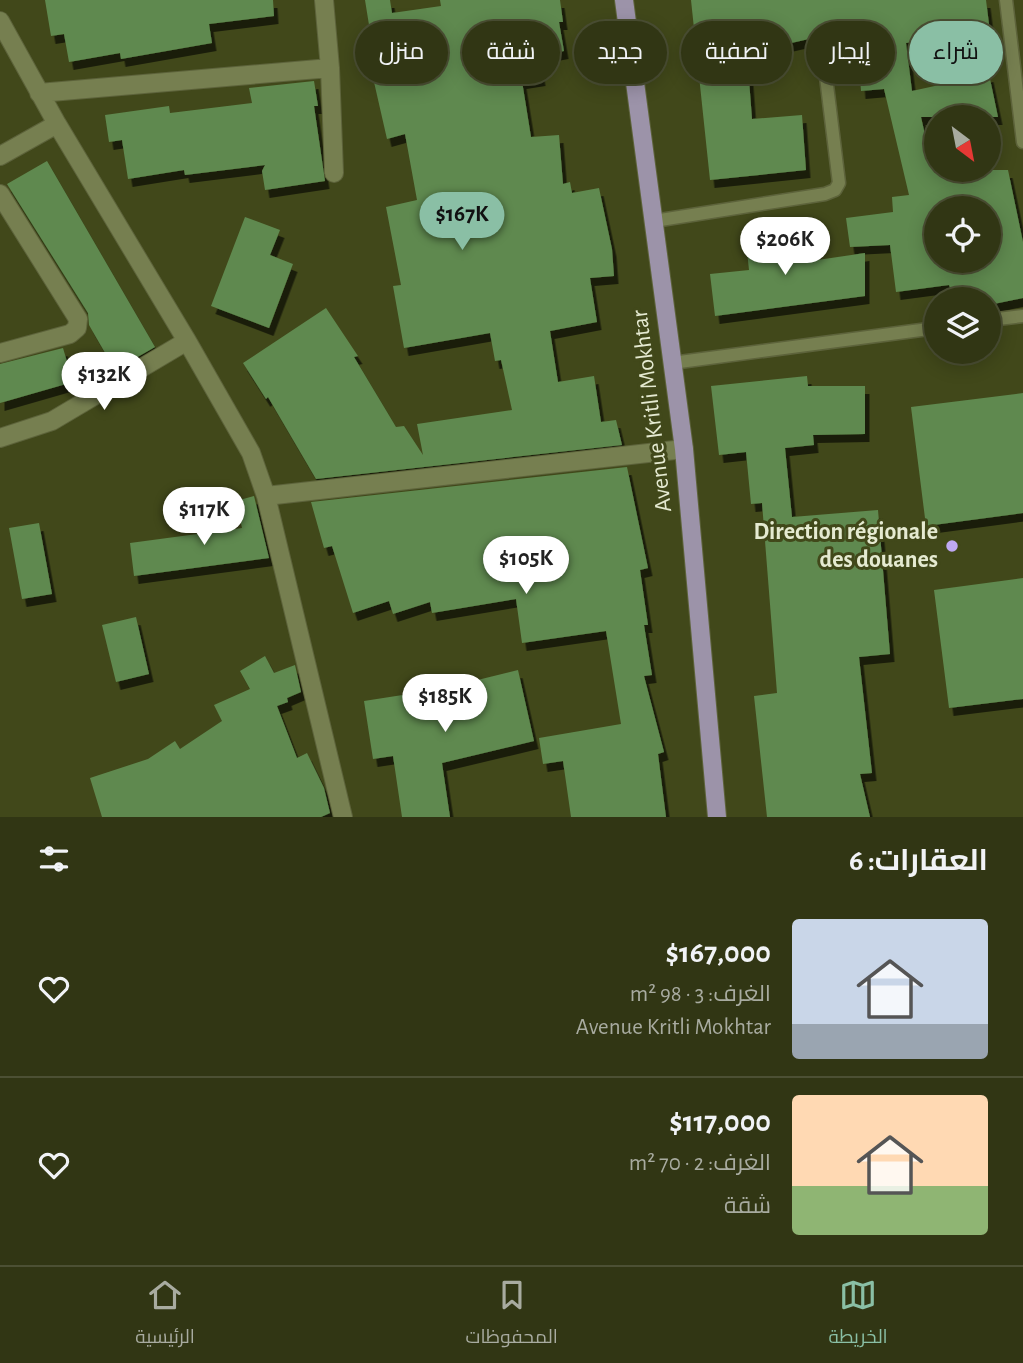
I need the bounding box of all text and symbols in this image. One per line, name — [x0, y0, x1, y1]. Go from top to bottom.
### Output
chip: منزل — [355, 21, 448, 84]
chip: شقة — [462, 21, 560, 84]
chip: جديد — [574, 21, 667, 84]
chip: تصفية — [681, 21, 792, 84]
chip: إيجار — [806, 21, 895, 84]
chip: شراء — [909, 21, 1003, 84]
north arrow — [924, 105, 1001, 182]
map controls — [924, 105, 1001, 364]
pin: $167K — [413, 192, 511, 252]
button: locate — [924, 196, 1001, 273]
text: $167K — [435, 203, 489, 226]
pin: $206K — [736, 218, 834, 277]
text: $206K — [756, 228, 814, 251]
button: layers — [924, 287, 1001, 364]
street label: Avenue Kritli Mokhtar — [628, 308, 676, 514]
pin: $132K — [55, 352, 153, 412]
text: $132K — [78, 363, 130, 386]
pin: $117K — [155, 488, 253, 547]
text: $117K — [179, 498, 229, 521]
place label: Direction régionale des douanes — [753, 520, 938, 572]
pin: $105K — [477, 536, 575, 596]
marker: Direction régionale des douanes — [944, 538, 960, 554]
text: $105K — [499, 547, 553, 570]
pin: $185K — [396, 674, 494, 734]
text: $185K — [418, 685, 472, 708]
icon: filters — [35, 840, 73, 878]
text: العقارات: 6 — [849, 846, 988, 876]
text: $167,000 — [665, 938, 771, 968]
icon: home — [848, 947, 932, 1031]
icon: heart — [35, 970, 73, 1008]
text: الغرف: 3 · 98 m² — [630, 983, 771, 1006]
text: Avenue Kritli Mokhtar — [576, 1016, 771, 1039]
text: $117,000 — [669, 1107, 771, 1137]
icon: home — [848, 1123, 932, 1207]
icon: heart — [35, 1146, 73, 1184]
text: الغرف: 2 · 70 m² — [629, 1152, 771, 1175]
text: شقة — [724, 1195, 771, 1218]
tab: الرئيسية — [135, 1276, 195, 1354]
tab: المحفوظات — [465, 1276, 558, 1354]
tab: الخريطة — [828, 1276, 888, 1354]

